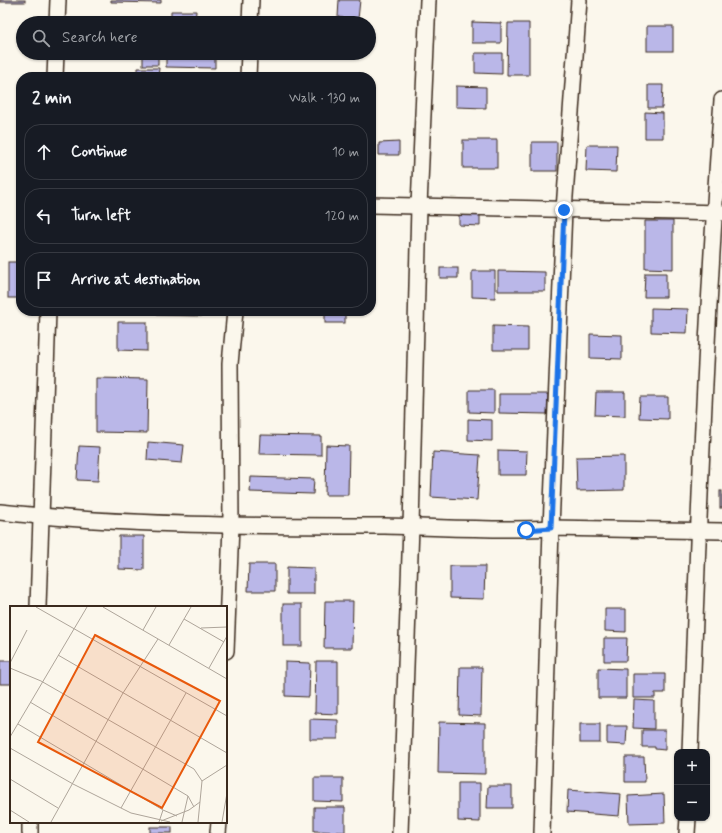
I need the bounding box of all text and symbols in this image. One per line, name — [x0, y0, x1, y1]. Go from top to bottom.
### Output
search box — [16, 16, 376, 60]
icon: search — [30, 27, 52, 49]
text: Search here — [62, 28, 138, 48]
text: 2 min — [32, 87, 72, 109]
text: Walk · 130 m — [289, 90, 360, 107]
icon: ahead — [33, 141, 55, 163]
text: Continue — [71, 142, 127, 162]
text: 10 m — [332, 144, 359, 161]
route end — [555, 201, 573, 219]
icon: left — [33, 205, 55, 227]
text: Turn left — [71, 206, 131, 226]
text: 120 m — [325, 208, 359, 225]
icon: arrive — [33, 269, 55, 291]
text: Arrive at destination — [71, 270, 200, 290]
route start — [517, 521, 535, 539]
inset map — [10, 606, 227, 823]
map controls — [674, 749, 710, 821]
button: + — [674, 749, 710, 785]
button: − — [674, 785, 710, 821]

